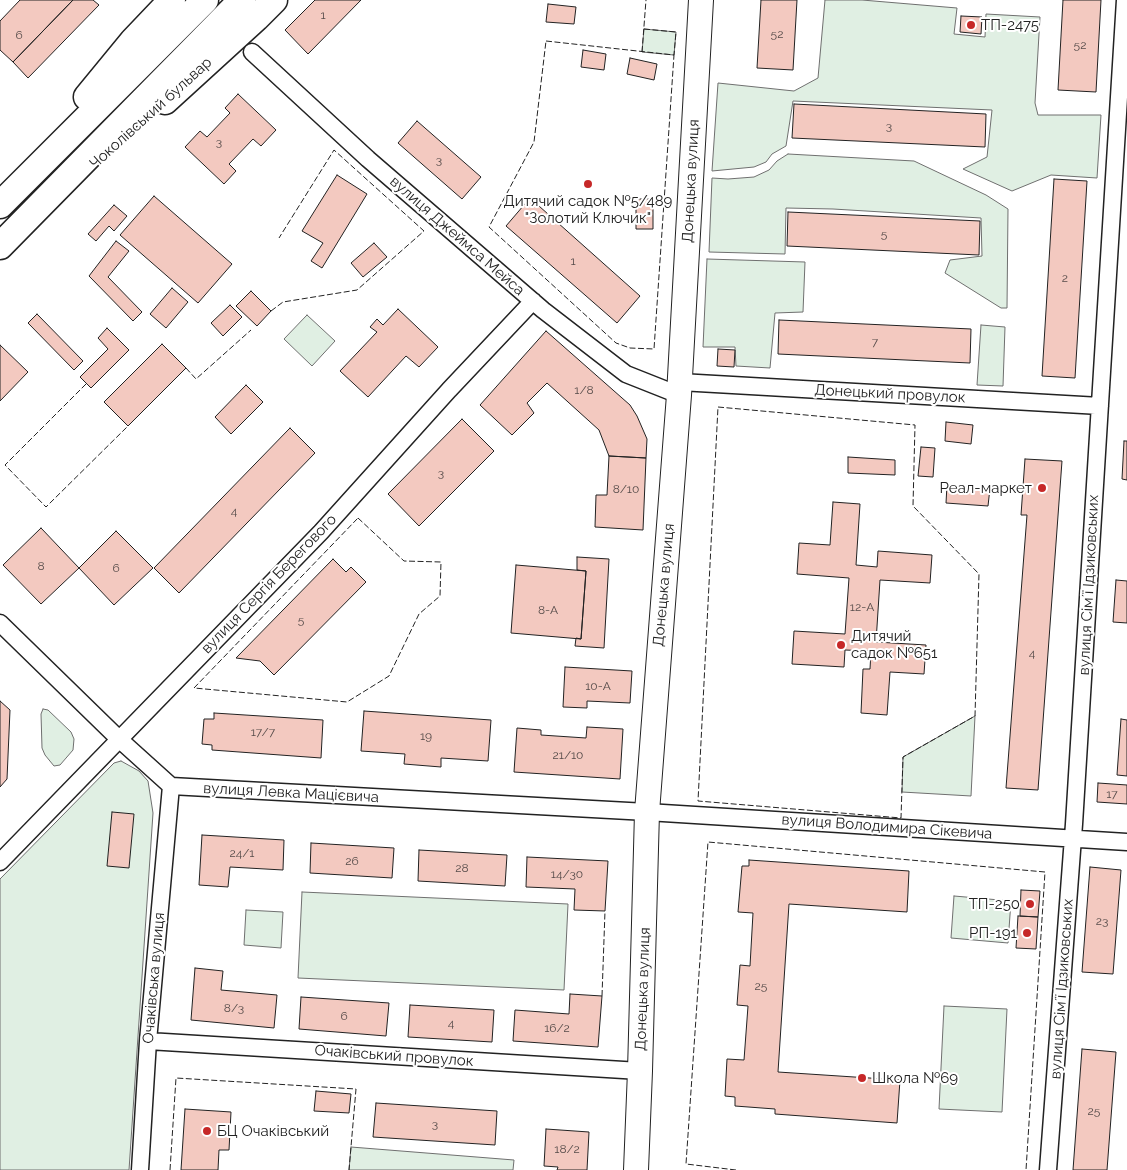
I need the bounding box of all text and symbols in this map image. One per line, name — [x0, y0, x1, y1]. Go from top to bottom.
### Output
house number: 1 — [320, 8, 326, 22]
place label: ТП-2475 — [981, 16, 1039, 34]
marker: ТП-2475 — [965, 19, 977, 31]
house number: 52 — [771, 27, 783, 41]
house number: 6 — [15, 28, 23, 42]
house number: 52 — [1074, 38, 1086, 52]
street label: Чоколівський бульвар — [86, 53, 216, 173]
street label: Донецька вулиця — [679, 119, 703, 243]
house number: 3 — [886, 119, 892, 133]
house number: 3 — [216, 135, 222, 149]
house number: 3 — [436, 153, 442, 167]
street label: вулиця Джеймса Мейса — [386, 173, 528, 299]
marker: Дитячий садок №5/489 "Золотий Ключик" — [582, 178, 594, 190]
place label: Дитячий садок №5/489 "Золотий Ключик" — [504, 192, 672, 227]
house number: 5 — [881, 227, 887, 241]
house number: 1 — [570, 254, 576, 268]
house number: 2 — [1062, 271, 1068, 285]
house number: 7 — [872, 335, 878, 349]
street label: Донецький провулок — [814, 381, 966, 407]
house number: 1/8 — [574, 383, 594, 397]
house number: 3 — [438, 466, 444, 480]
place label: Реал-маркет — [940, 479, 1032, 497]
house number: 8/10 — [613, 482, 639, 496]
marker: Реал-маркет — [1036, 482, 1048, 494]
street label: вулиця Сімʼї Ідзиковських — [1075, 494, 1103, 676]
house number: 4 — [231, 504, 237, 518]
street label: вулиця Сергія Берегового — [198, 511, 340, 657]
street label: Донецька вулиця — [650, 523, 678, 647]
house number: 8 — [37, 559, 45, 573]
house number: 6 — [112, 561, 120, 575]
house number: 12-А — [850, 600, 874, 614]
house number: 8-А — [538, 603, 558, 617]
house number: 5 — [298, 613, 304, 627]
place label: Дитячий садок №651 — [851, 627, 937, 662]
marker: Дитячий садок №651 — [835, 639, 847, 651]
house number: 4 — [1029, 646, 1035, 660]
house number: 10-А — [585, 679, 611, 693]
house number: 17/7 — [251, 725, 275, 739]
house number: 19 — [420, 729, 432, 743]
house number: 21/10 — [553, 748, 583, 762]
street label: вулиця Левка Мацієвича — [203, 779, 379, 807]
house number: 17 — [1106, 787, 1118, 801]
street label: вулиця Володимира Сікевича — [781, 811, 993, 843]
house number: 24/1 — [230, 846, 254, 860]
house number: 26 — [345, 854, 359, 868]
house number: 28 — [455, 861, 469, 875]
house number: 14/30 — [551, 867, 583, 881]
place label: ТП-250 — [969, 895, 1020, 913]
marker: ТП-250 — [1024, 898, 1036, 910]
street label: вулиця Сімʼї Ідзиковських — [1047, 898, 1077, 1080]
street label: Очаківська вулиця — [139, 912, 169, 1044]
house number: 23 — [1096, 914, 1108, 928]
place label: РП-191 — [969, 924, 1017, 942]
street label: Донецька вулиця — [632, 927, 654, 1051]
marker: РП-191 — [1021, 927, 1033, 939]
house number: 25 — [755, 979, 767, 993]
house number: 8/3 — [224, 1001, 244, 1015]
house number: 6 — [340, 1009, 348, 1023]
house number: 4 — [448, 1016, 454, 1030]
house number: 16/2 — [544, 1021, 570, 1035]
street label: Очаківський провулок — [314, 1041, 474, 1071]
place label: Школа №69 — [872, 1069, 958, 1087]
marker: Школа №69 — [856, 1072, 868, 1084]
house number: 25 — [1088, 1104, 1100, 1118]
house number: 3 — [432, 1117, 438, 1131]
place label: БЦ Очаківський — [217, 1122, 329, 1140]
marker: БЦ Очаківський — [201, 1125, 213, 1137]
house number: 18/2 — [554, 1142, 580, 1156]

